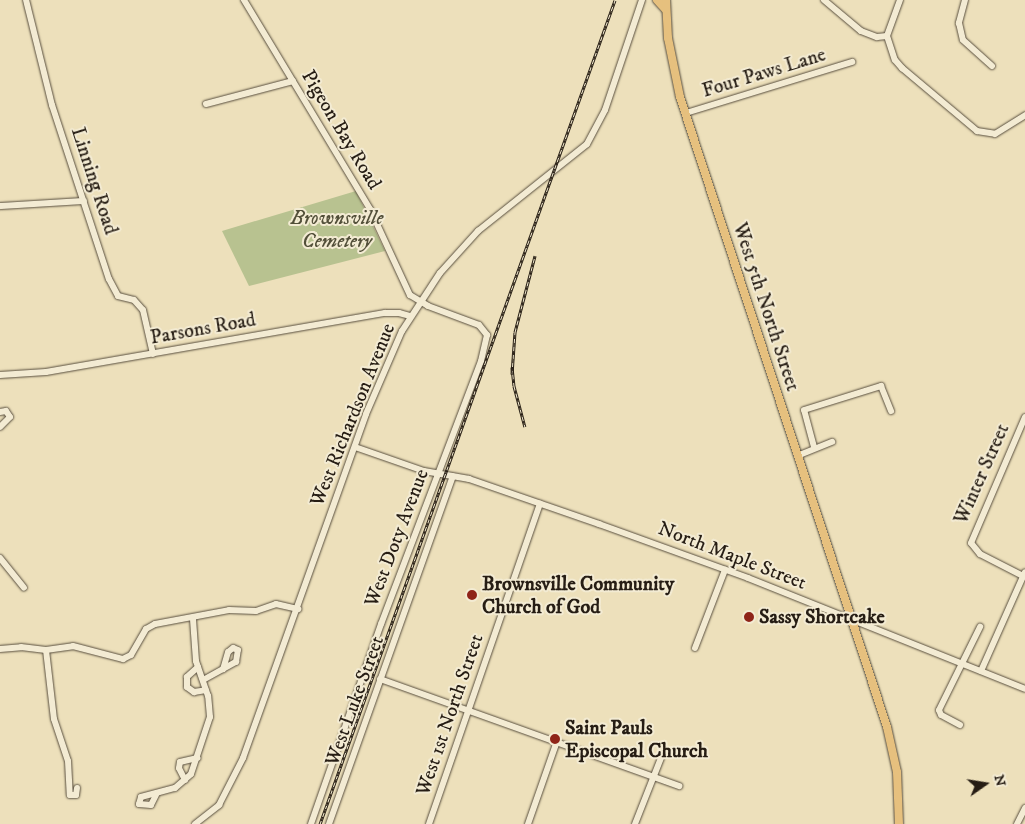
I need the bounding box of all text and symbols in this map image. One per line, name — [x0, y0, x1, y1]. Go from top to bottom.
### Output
street label: Four Paws Lane — [699, 43, 829, 103]
street label: Pigeon Bay Road — [296, 66, 386, 194]
street label: Linning Road — [65, 124, 123, 238]
park label: Brownsville Cemetery — [291, 206, 383, 253]
street label: West 5th North Street — [727, 220, 805, 394]
street label: Parsons Road — [148, 308, 258, 350]
street label: West Richardson Avenue — [305, 320, 401, 510]
street label: Winter Street — [949, 420, 1015, 528]
street label: West Doty Avenue — [360, 466, 434, 610]
street label: North Maple Street — [654, 517, 810, 595]
place label: Brownsville Community Church of God — [482, 572, 674, 619]
marker: Brownsville Community Church of God — [466, 589, 478, 601]
place label: Sassy Shortcake — [759, 605, 885, 629]
marker: Sassy Shortcake — [743, 611, 755, 623]
street label: West 1st North Street — [411, 631, 489, 799]
street label: West Luke Street — [320, 633, 390, 769]
place label: Saint Pauls Episcopal Church — [565, 716, 708, 763]
marker: Saint Pauls Episcopal Church — [549, 733, 561, 745]
north arrow — [960, 759, 1010, 809]
text: N — [990, 773, 1010, 788]

